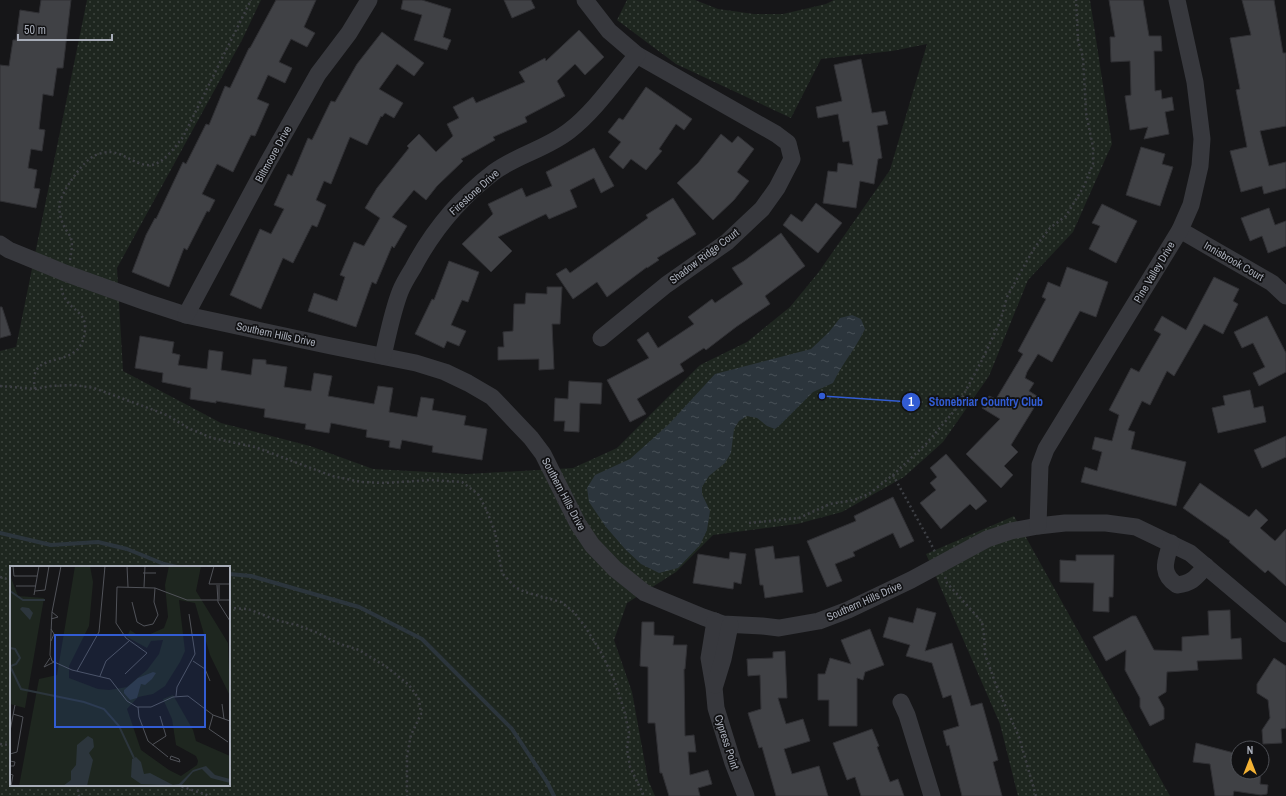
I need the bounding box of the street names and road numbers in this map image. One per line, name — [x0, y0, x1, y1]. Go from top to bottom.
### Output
street label: Biltmoore Drive — [252, 123, 294, 185]
street label: Firestone Drive — [446, 166, 502, 218]
street label: Shadow Ridge Court — [666, 225, 742, 287]
street label: Innisbrook Court — [1202, 238, 1267, 284]
street label: Pine Valley Drive — [1130, 239, 1178, 305]
street label: Southern Hills Drive — [235, 319, 317, 349]
street label: Southern Hills Drive — [539, 455, 589, 533]
street label: Southern Hills Drive — [824, 578, 904, 624]
street label: Cypress Point — [712, 713, 743, 772]

